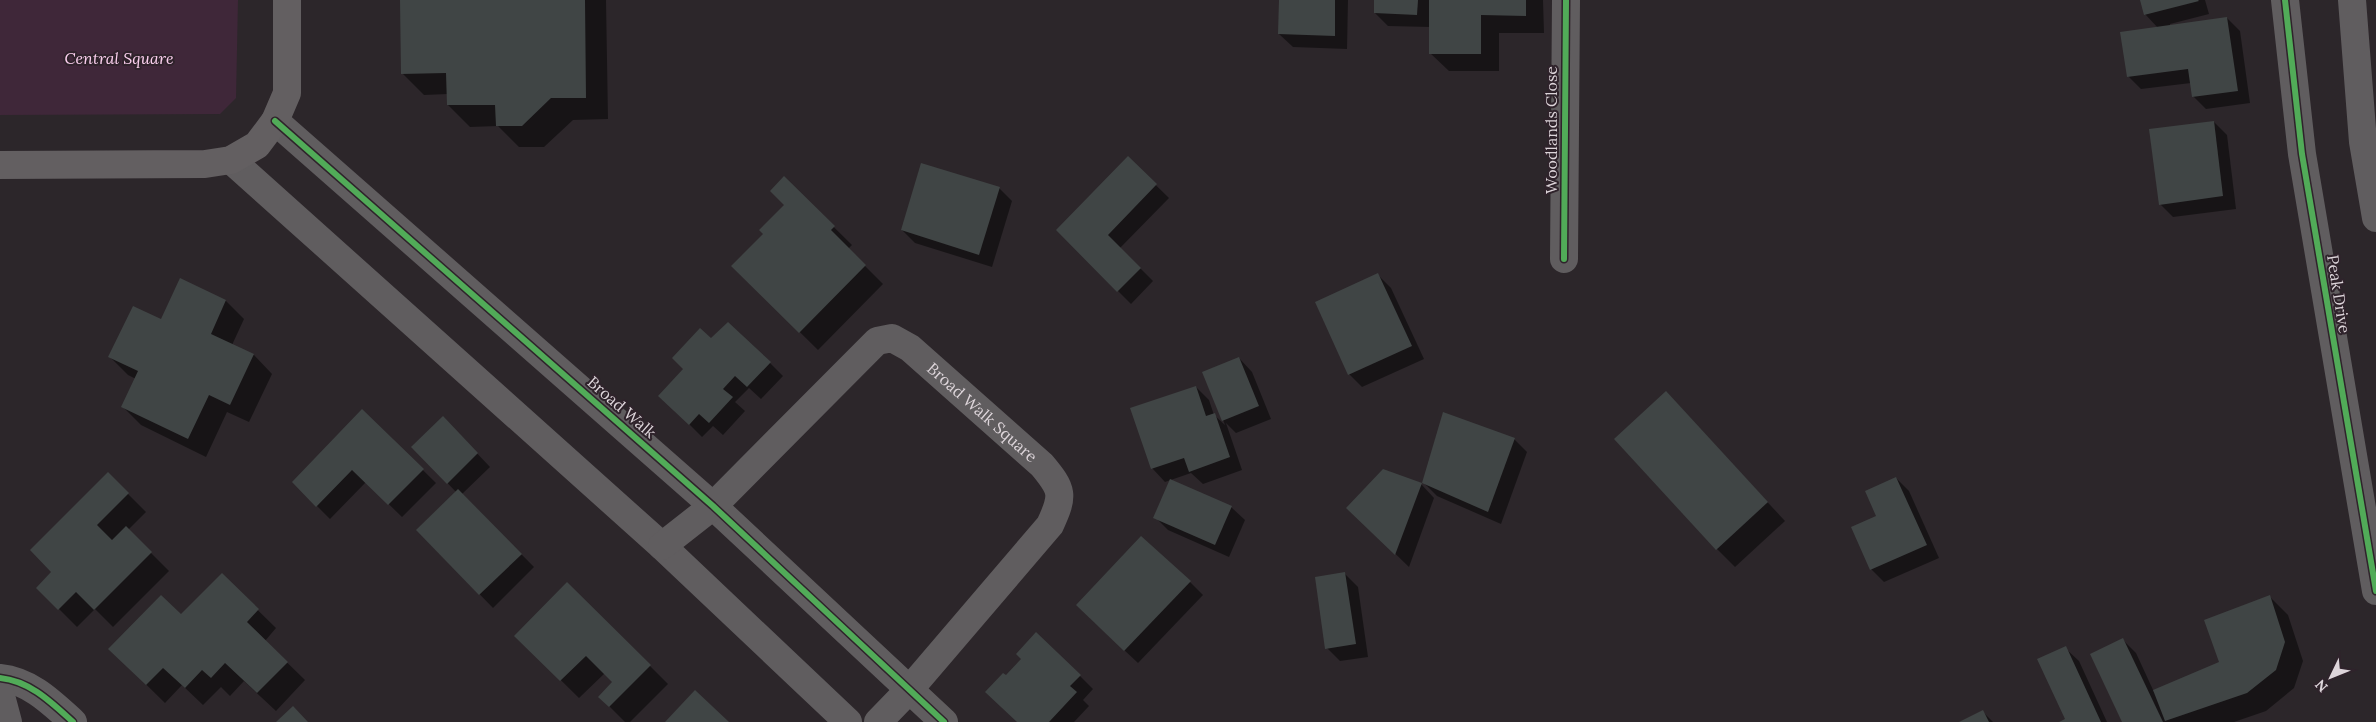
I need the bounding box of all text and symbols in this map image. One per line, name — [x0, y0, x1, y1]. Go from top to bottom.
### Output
park label: Central Square — [64, 48, 174, 68]
street label: Woodlands Close — [1541, 66, 1561, 194]
street label: Peak Drive — [2323, 253, 2355, 335]
street label: Broad Walk Square — [923, 358, 1042, 466]
street label: Broad Walk — [584, 372, 661, 443]
north arrow — [2306, 652, 2356, 702]
text: N — [2311, 676, 2332, 696]

